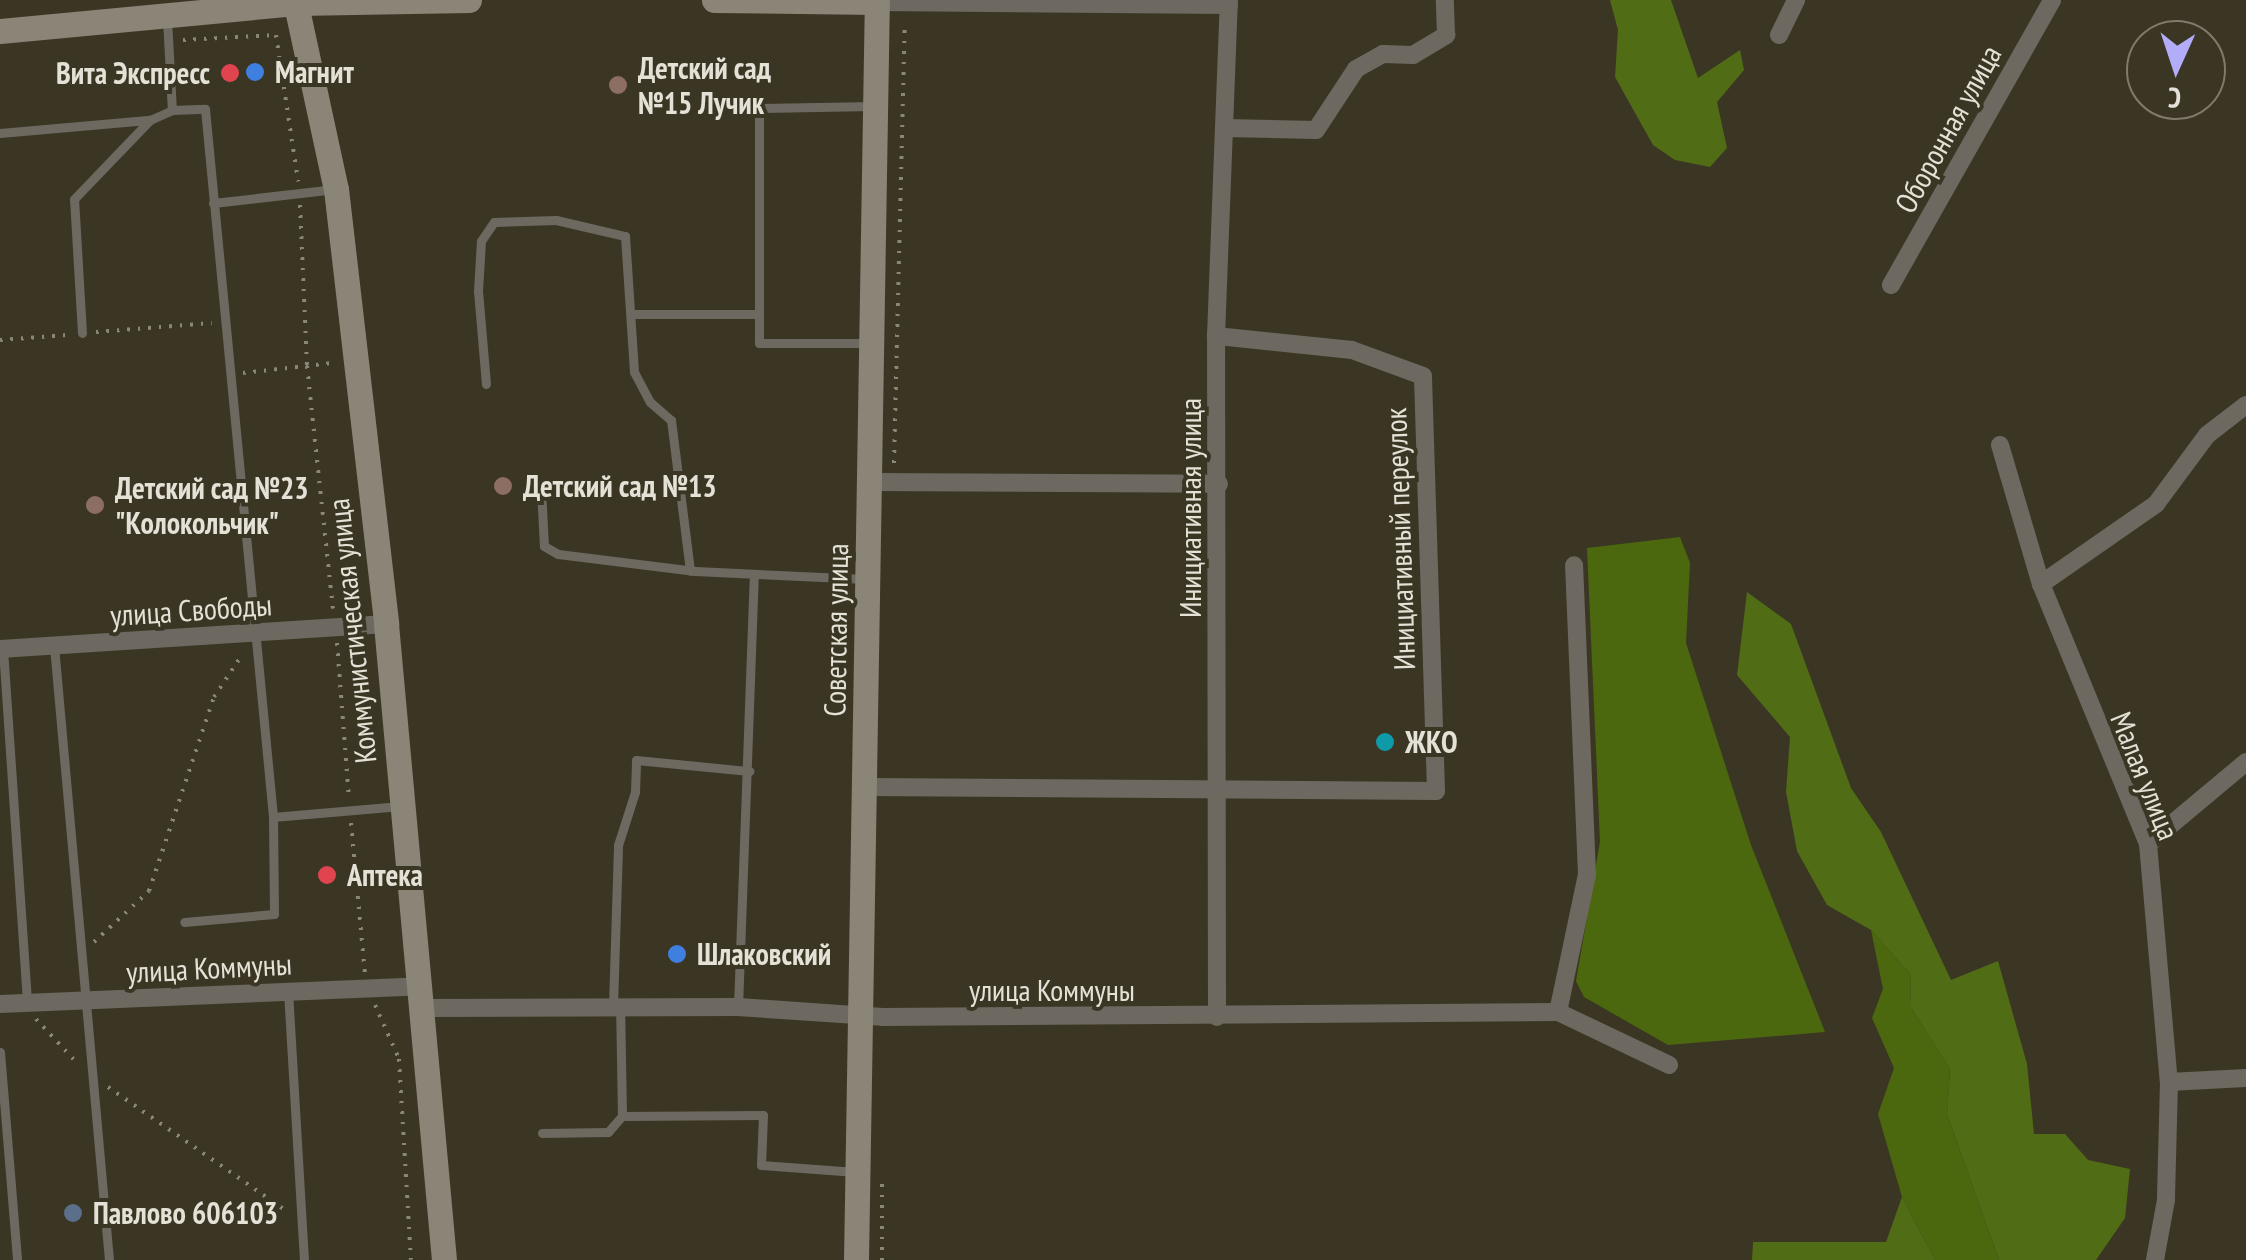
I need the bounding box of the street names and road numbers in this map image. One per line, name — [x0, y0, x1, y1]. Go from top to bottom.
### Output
street label: Оборонная улица — [1887, 39, 2009, 219]
street label: Инициативная улица — [1172, 398, 1208, 618]
street label: Инициативный переулок — [1377, 407, 1423, 671]
street label: Коммунистическая улица — [320, 497, 384, 765]
street label: Советская улица — [816, 543, 856, 717]
street label: улица Свободы — [109, 586, 273, 634]
street label: Малая улица — [2103, 707, 2187, 845]
street label: улица Коммуны — [125, 946, 293, 990]
street label: улица Коммуны — [969, 972, 1135, 1008]

